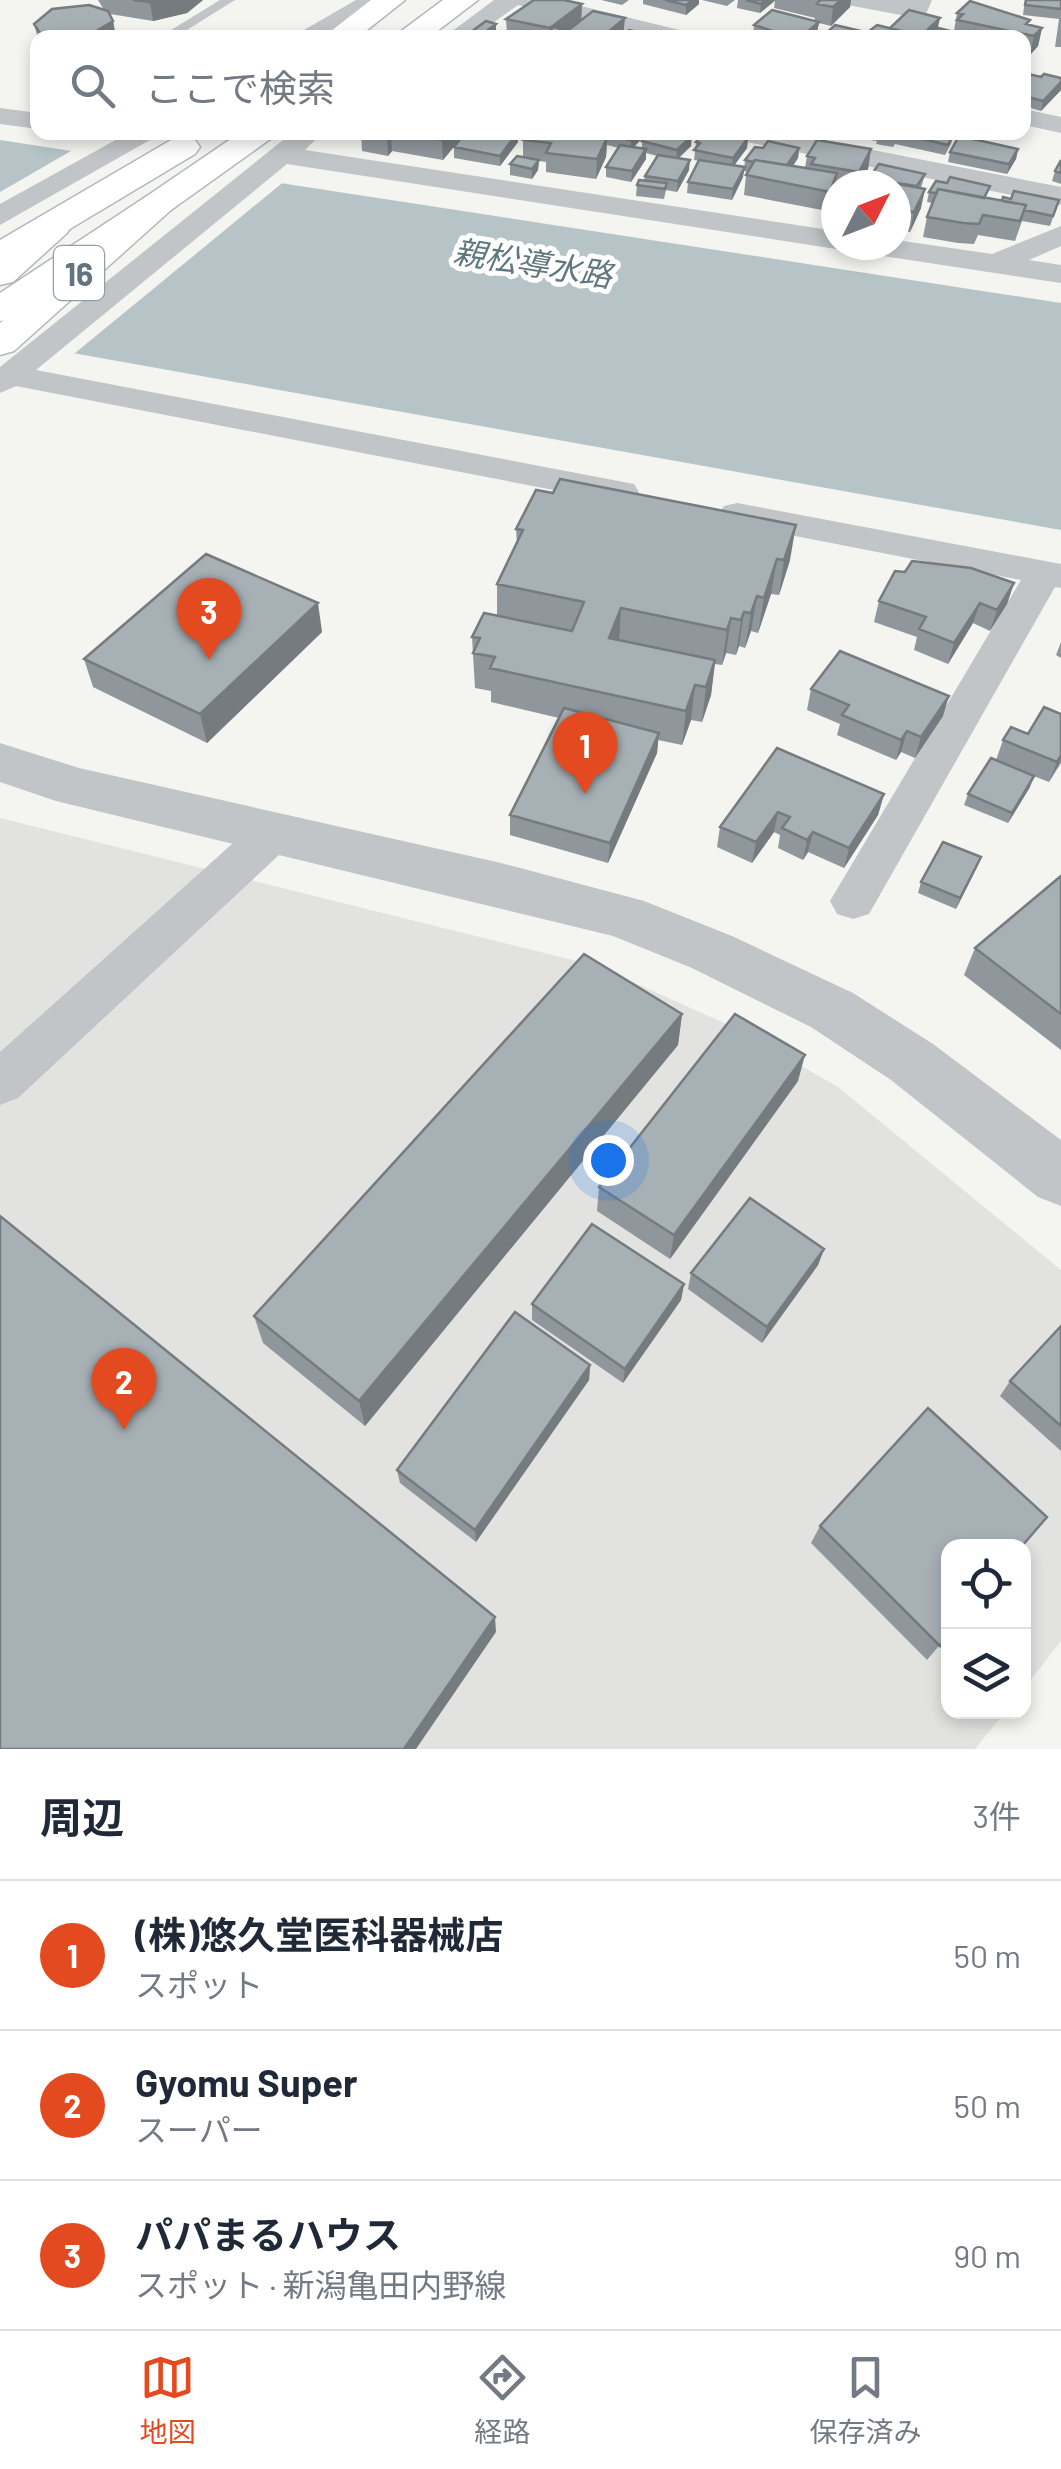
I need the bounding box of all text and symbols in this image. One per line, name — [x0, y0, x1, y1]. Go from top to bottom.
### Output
search box — [30, 30, 1031, 140]
icon: search — [65, 58, 120, 113]
text: ここで検索 — [145, 64, 335, 110]
north arrow — [821, 170, 911, 260]
water label: 親松導水路 — [451, 231, 618, 294]
road number: 16 — [54, 246, 104, 300]
pin: 3 — [176, 578, 242, 660]
pin: 1 — [552, 712, 618, 794]
your location — [583, 1135, 634, 1186]
pin: 2 — [92, 1348, 156, 1430]
map controls — [941, 1539, 1031, 1719]
button: locate — [941, 1539, 1031, 1629]
button: layers — [941, 1629, 1031, 1719]
text: 周辺 — [40, 1791, 124, 1841]
text: 3件 — [973, 1796, 1021, 1834]
text: (株)悠久堂医科器械店 — [135, 1911, 503, 1957]
text: 1 — [67, 1936, 78, 1974]
text: 50 m — [954, 1936, 1021, 1974]
text: スポット — [135, 1965, 263, 2003]
text: Gyomu Super — [135, 2059, 357, 2105]
text: 2 — [64, 2086, 81, 2124]
text: 50 m — [954, 2086, 1021, 2124]
text: スーパー — [135, 2110, 263, 2148]
text: パパまるハウス — [135, 2211, 401, 2257]
text: 3 — [64, 2236, 81, 2274]
text: 90 m — [953, 2236, 1021, 2274]
text: スポット · 新潟亀田内野線 — [135, 2265, 507, 2303]
tab: 地図 — [139, 2350, 196, 2450]
tab: 経路 — [474, 2350, 531, 2450]
tab: 保存済み — [809, 2350, 922, 2450]

